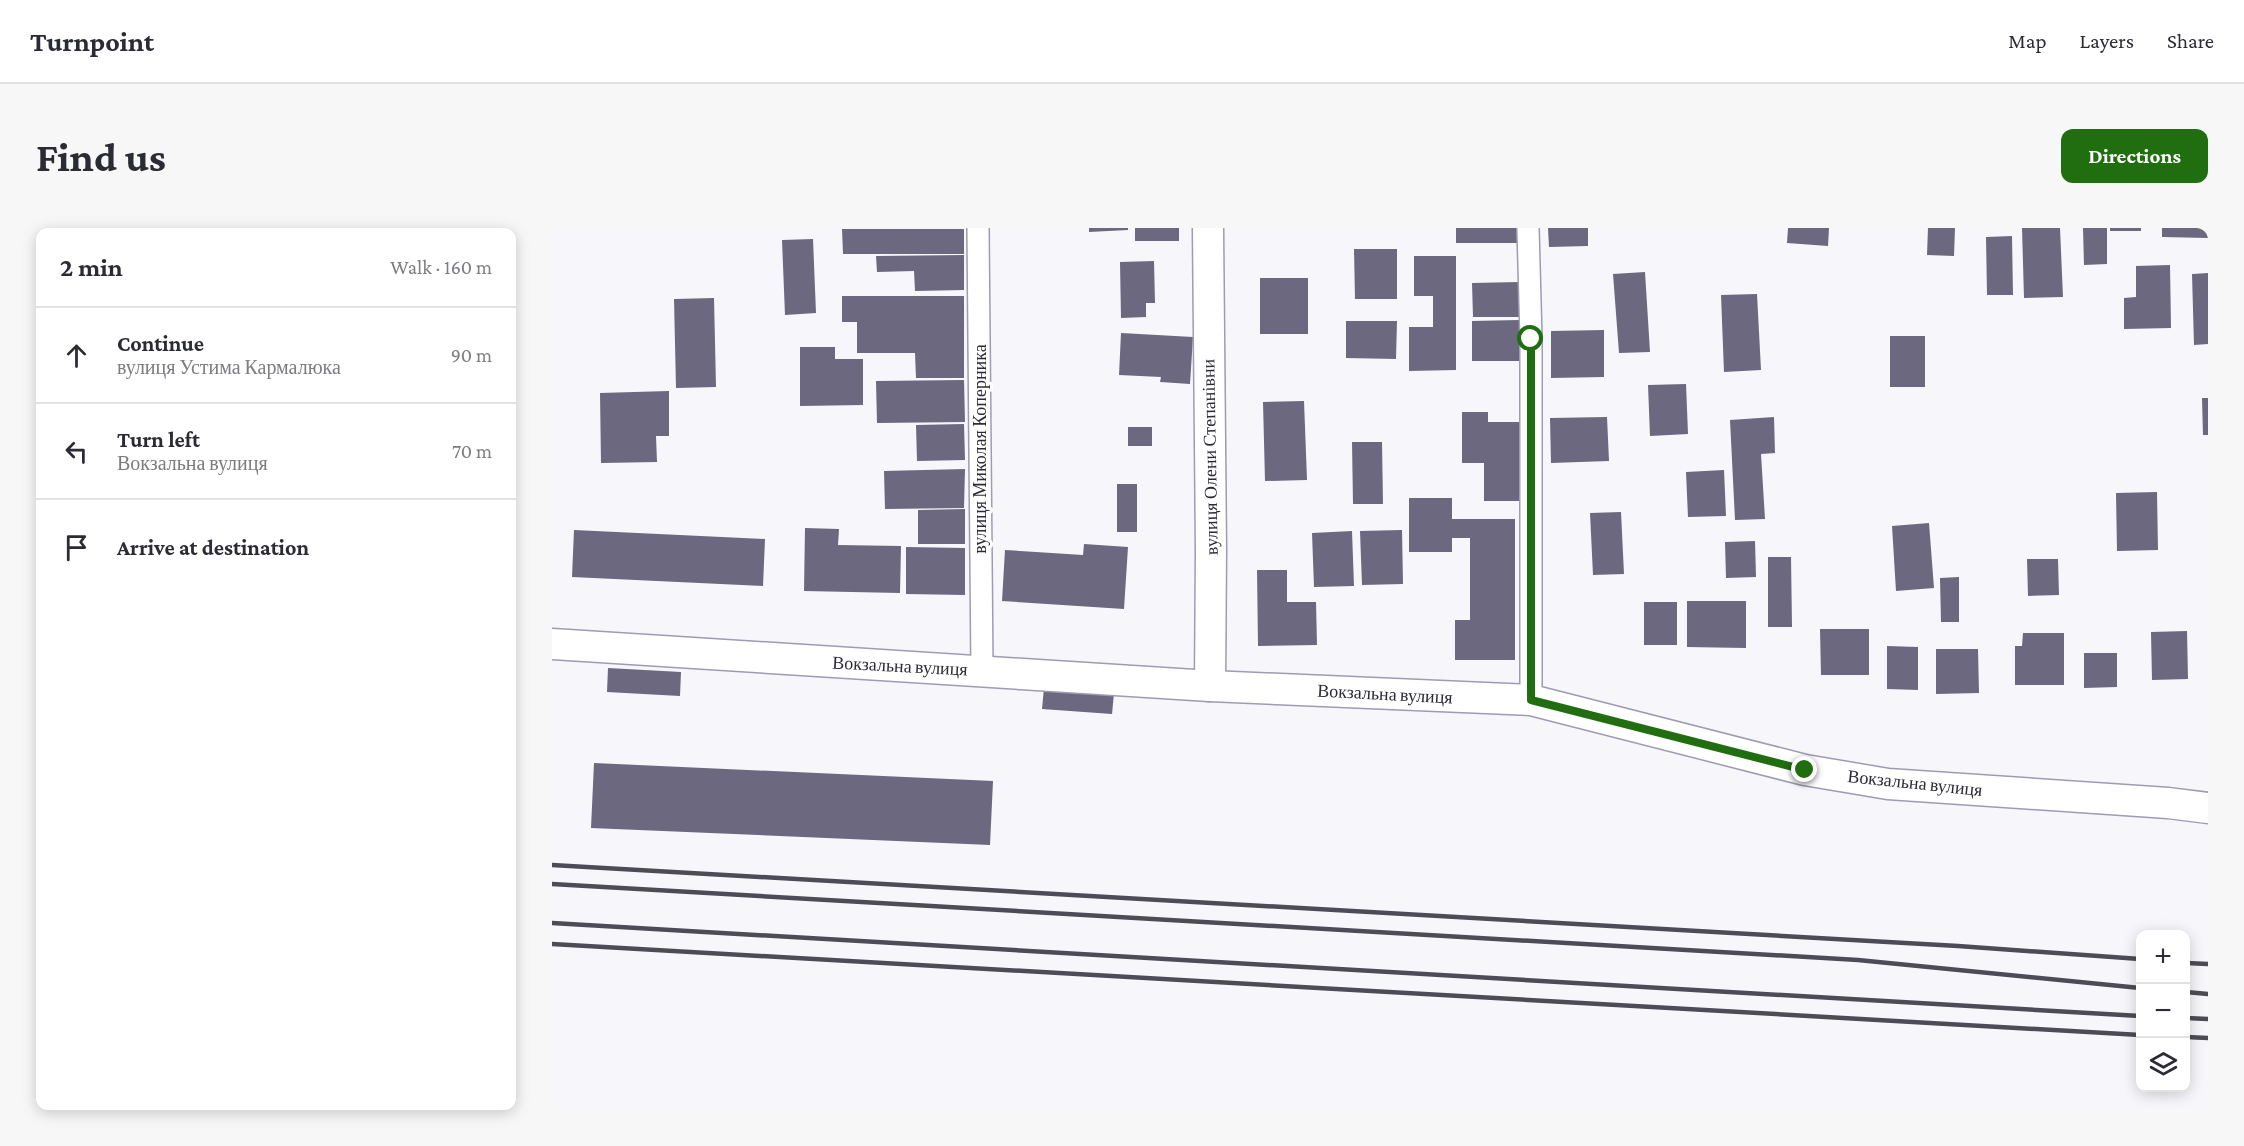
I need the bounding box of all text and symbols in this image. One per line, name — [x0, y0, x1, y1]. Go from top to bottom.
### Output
text: Turnpoint — [30, 26, 154, 57]
text: Map — [2008, 29, 2047, 53]
text: Layers — [2080, 29, 2134, 53]
text: Share — [2167, 29, 2214, 53]
button: Directions — [2061, 129, 2208, 183]
text: Find us — [36, 133, 166, 180]
text: 2 min — [60, 253, 123, 282]
text: Walk · 160 m — [390, 256, 492, 278]
route start — [1517, 325, 1543, 351]
text: Continue — [117, 331, 204, 356]
icon: ahead — [60, 339, 93, 372]
text: 90 m — [451, 344, 492, 366]
street label: вулиця Миколая Коперника — [970, 344, 990, 554]
text: вулиця Устима Кармалюка — [117, 356, 341, 378]
street label: вулиця Олени Степанівни — [1198, 358, 1222, 555]
text: Turn left — [117, 427, 200, 452]
icon: left — [60, 435, 93, 468]
text: 70 m — [452, 440, 492, 462]
text: Вокзальна вулиця — [117, 452, 268, 474]
icon: arrive — [60, 531, 93, 564]
text: Arrive at destination — [117, 535, 309, 560]
street label: Вокзальна вулиця — [832, 652, 968, 680]
street label: Вокзальна вулиця — [1317, 680, 1453, 708]
route end — [1791, 756, 1817, 782]
street label: Вокзальна вулиця — [1847, 766, 1983, 800]
map controls — [2136, 930, 2190, 1092]
button: + — [2136, 930, 2190, 984]
button: − — [2136, 984, 2190, 1038]
button: layers — [2136, 1038, 2190, 1092]

